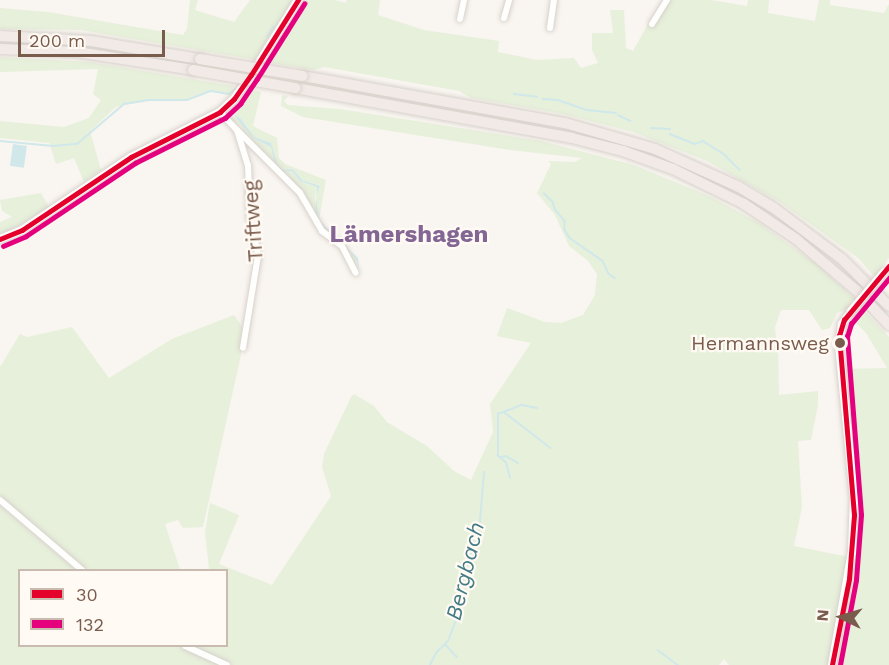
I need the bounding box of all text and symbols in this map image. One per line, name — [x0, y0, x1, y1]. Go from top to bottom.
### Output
scale bar — [21, 18, 168, 56]
text: 200 m — [29, 30, 85, 51]
street label: Triftweg — [238, 179, 268, 263]
district label: Lämershagen — [330, 221, 488, 249]
place label: Hermannsweg — [691, 331, 829, 355]
marker: Hermannsweg — [834, 337, 846, 349]
water label: Bergbach — [440, 519, 490, 623]
legend — [18, 569, 228, 647]
text: 30 — [76, 584, 98, 605]
north arrow — [811, 587, 871, 647]
text: N — [813, 609, 833, 622]
text: 132 — [76, 614, 104, 635]

